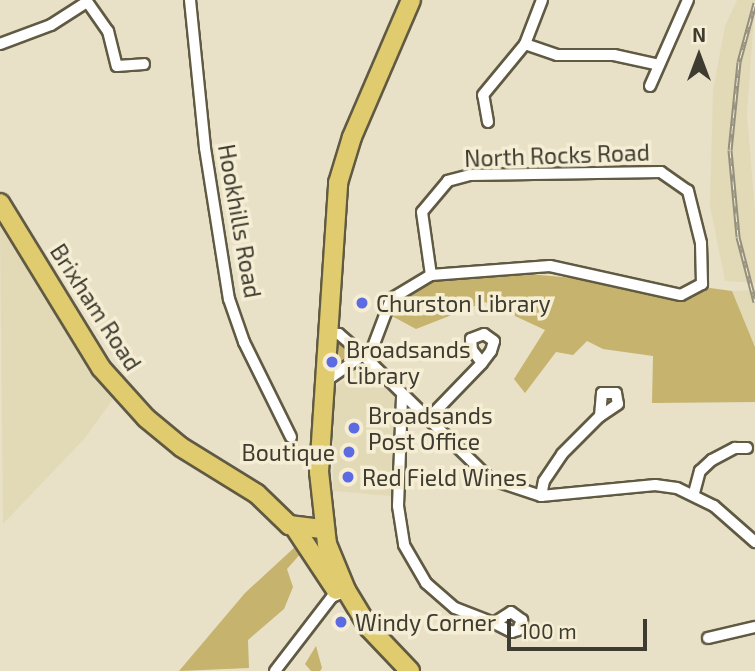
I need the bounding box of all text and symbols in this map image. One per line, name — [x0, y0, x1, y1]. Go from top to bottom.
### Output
north arrow — [664, 21, 734, 91]
text: N — [692, 23, 706, 46]
street label: North Rocks Road — [464, 138, 650, 172]
street label: Hookhills Road — [213, 142, 267, 300]
street label: Brixham Road — [45, 238, 147, 376]
place label: Churston Library — [376, 289, 551, 317]
marker: Churston Library — [354, 295, 370, 311]
place label: Broadsands Library — [346, 335, 471, 389]
marker: Broadsands Library — [324, 354, 340, 370]
place label: Broadsands Post Office — [368, 401, 493, 455]
marker: Broadsands Post Office — [346, 420, 362, 436]
place label: Boutique — [242, 438, 335, 466]
marker: Boutique — [341, 444, 357, 460]
place label: Red Field Wines — [362, 463, 527, 491]
marker: Red Field Wines — [340, 469, 356, 485]
scale bar — [510, 604, 650, 648]
place label: Windy Corner — [355, 608, 497, 636]
marker: Windy Corner — [333, 614, 349, 630]
text: 100 m — [520, 618, 577, 643]

